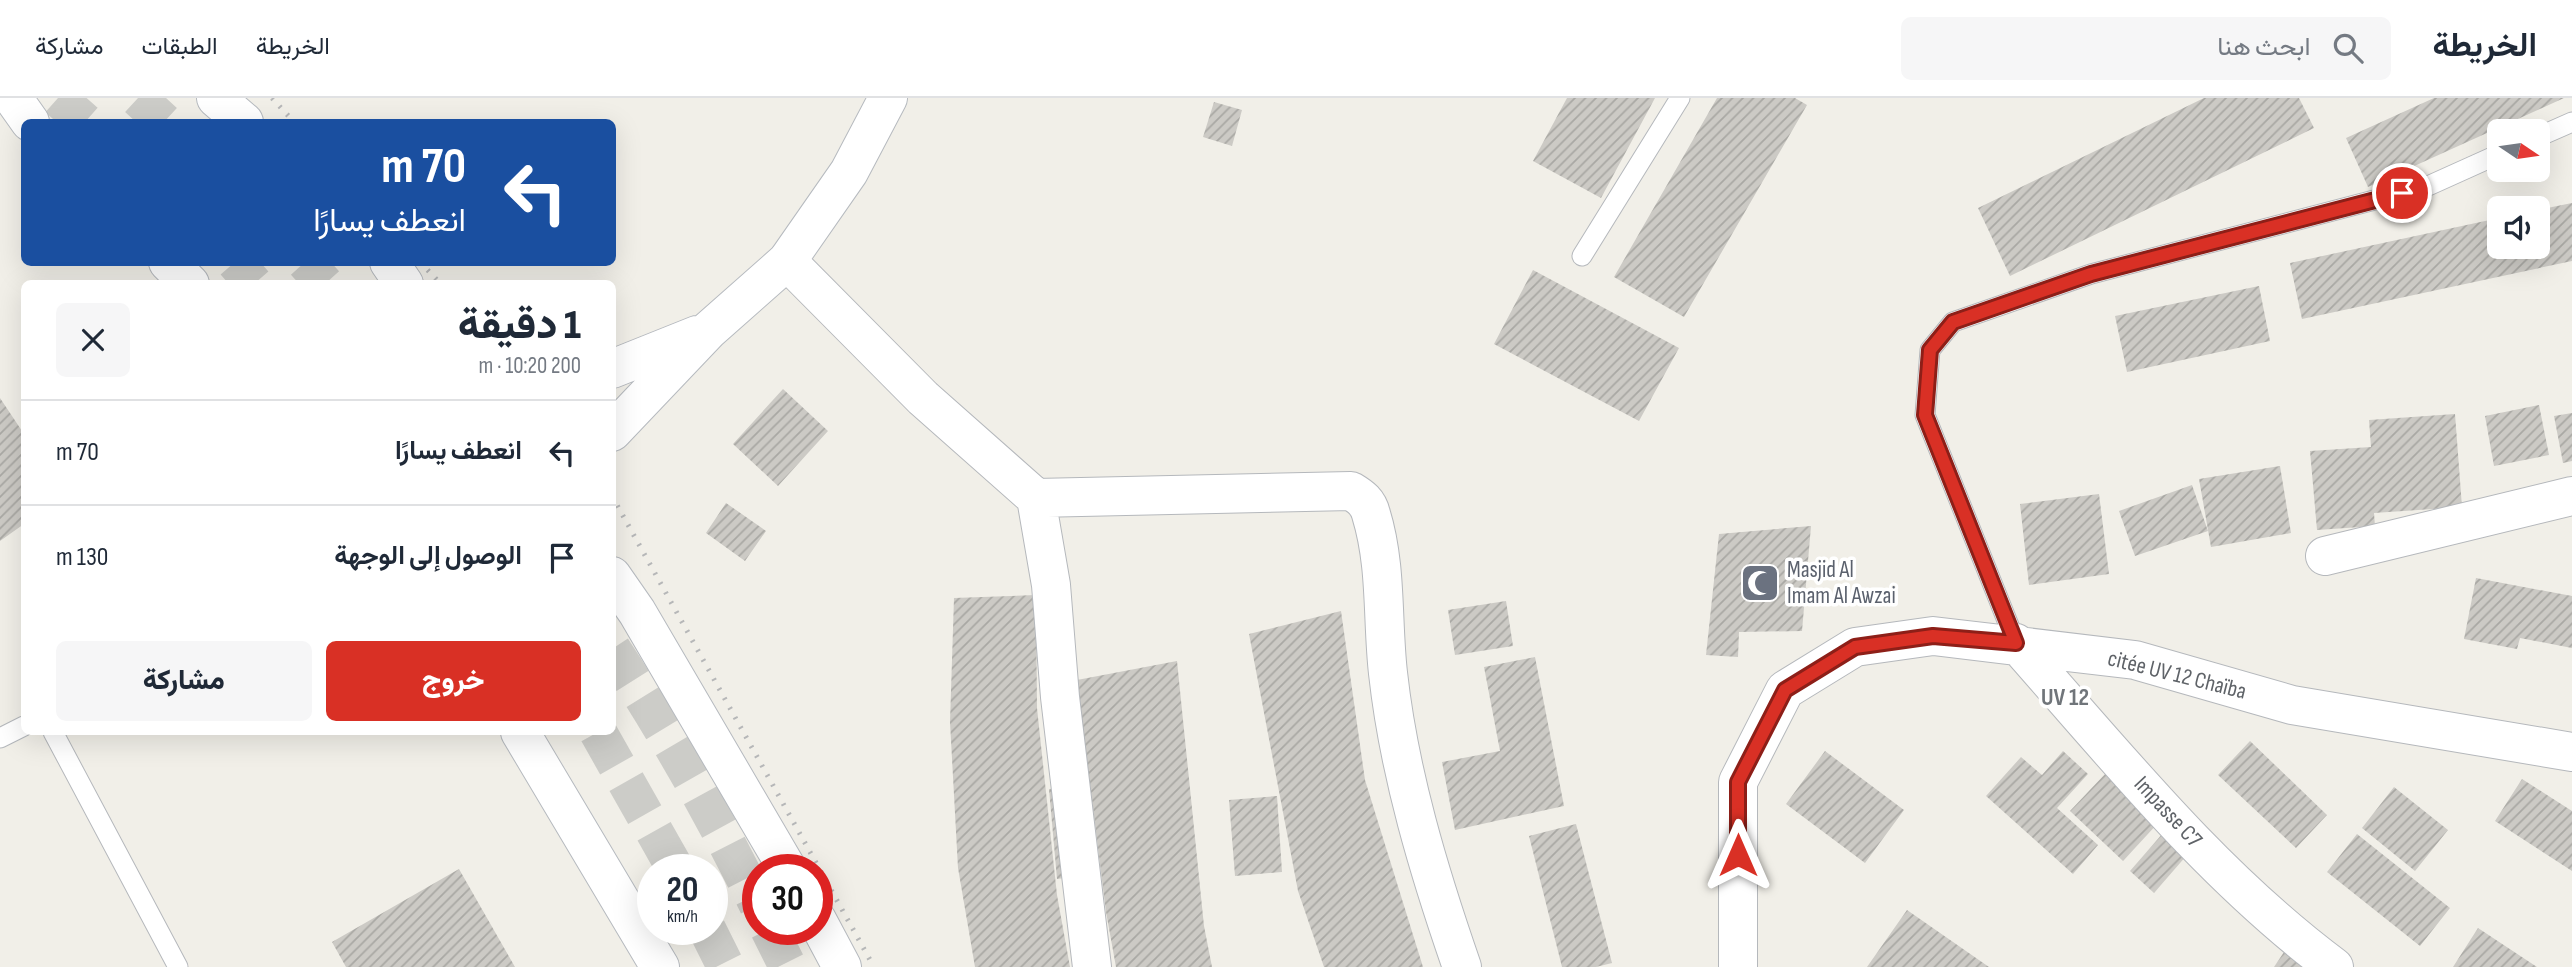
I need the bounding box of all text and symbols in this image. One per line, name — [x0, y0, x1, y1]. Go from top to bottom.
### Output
search box — [1901, 17, 2391, 80]
text: الخريطة — [2433, 26, 2537, 66]
icon: search — [2329, 29, 2367, 67]
text: مشاركة — [35, 32, 103, 61]
text: الطبقات — [141, 32, 218, 61]
text: الخريطة — [256, 32, 330, 61]
text: ابحث هنا — [2217, 32, 2311, 63]
north arrow — [2487, 119, 2550, 182]
map controls — [2487, 119, 2550, 259]
text: 70 m — [381, 138, 466, 197]
icon: left — [490, 147, 581, 238]
pin — [2372, 163, 2432, 223]
icon: arrive — [2383, 174, 2421, 212]
button: sound — [2487, 196, 2550, 259]
text: انعطف يسارًا — [313, 202, 466, 241]
text: 1 دقيقة — [458, 300, 581, 351]
button: close — [56, 303, 130, 377]
text: 200 m · 10:20 — [479, 352, 581, 380]
icon: left — [543, 434, 581, 472]
text: انعطف يسارًا — [395, 436, 522, 467]
text: 70 m — [56, 437, 99, 468]
icon: arrive — [543, 539, 581, 577]
text: الوصول إلى الوجهة — [334, 541, 522, 572]
text: 130 m — [56, 542, 108, 573]
place label: Masjid Al Imam Al Awzai — [1787, 556, 1896, 610]
mosque icon: Masjid Al Imam Al Awzai — [1739, 562, 1781, 604]
button: مشاركة — [56, 641, 312, 721]
button: خروج — [326, 641, 581, 721]
street label: citée UV 12 Chaïba — [2105, 644, 2249, 706]
district label: UV 12 — [2041, 683, 2089, 712]
street label: Impasse C7 — [2128, 771, 2208, 853]
position arrow — [1701, 818, 1775, 892]
speed limit sign: 30 — [742, 854, 833, 945]
text: 20 — [667, 869, 699, 912]
text: km/h — [667, 906, 698, 927]

